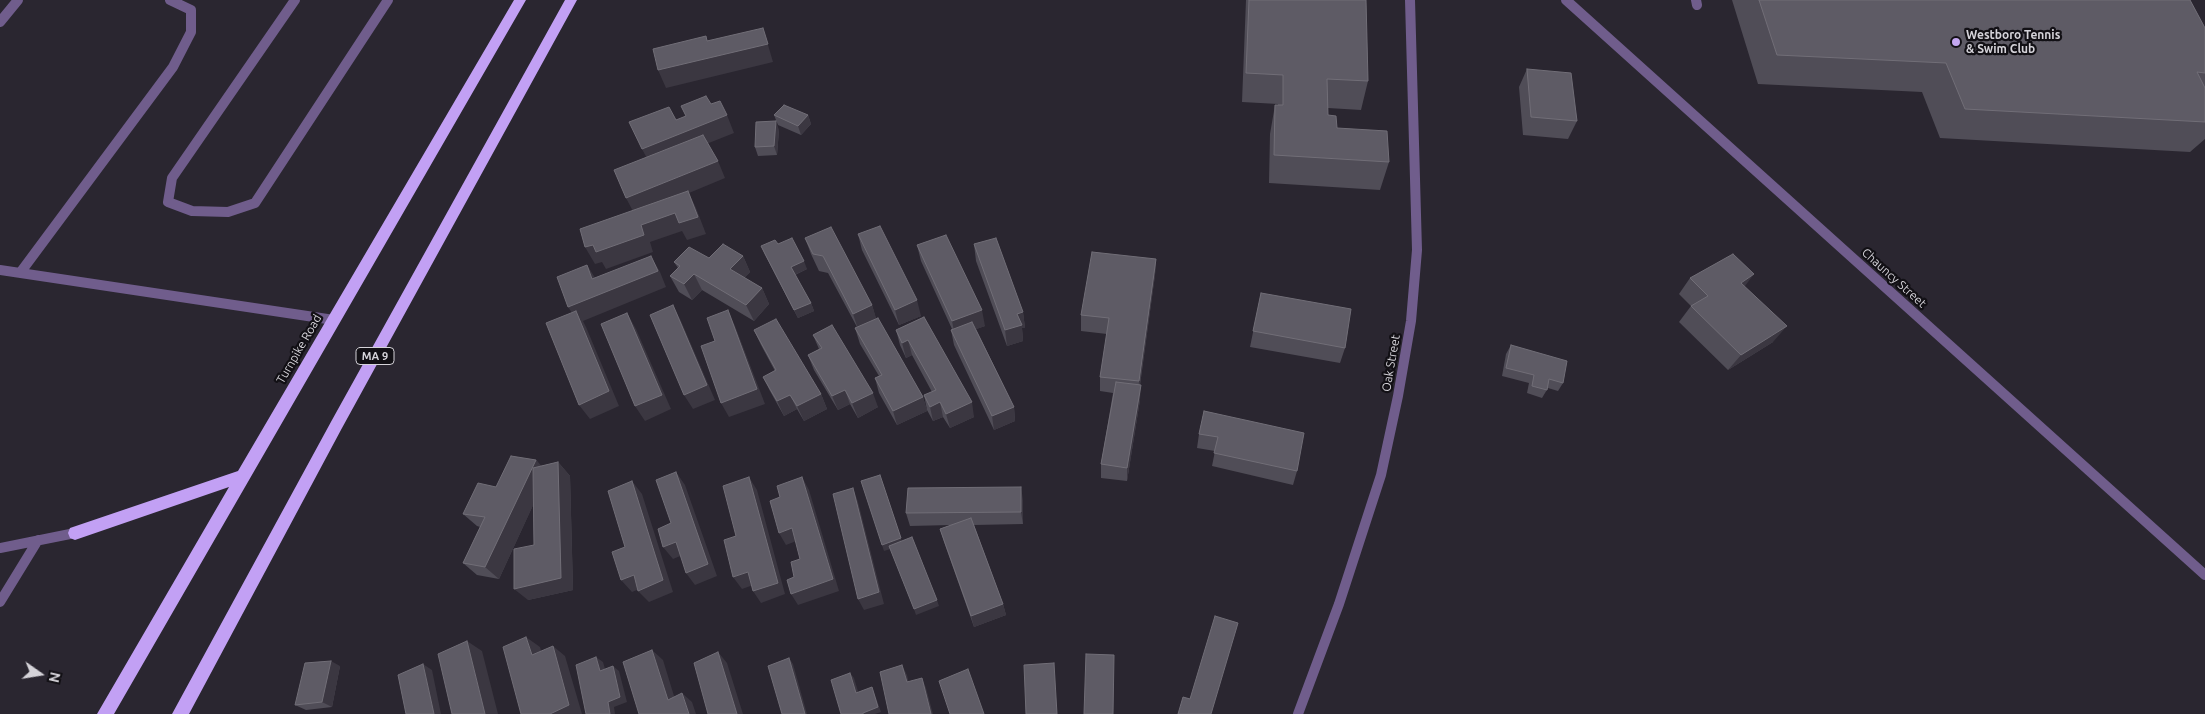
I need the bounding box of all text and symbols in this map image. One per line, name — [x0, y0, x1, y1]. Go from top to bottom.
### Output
place label: Westboro Tennis & Swim Club — [1966, 28, 2060, 56]
marker: Westboro Tennis & Swim Club — [1950, 36, 1962, 48]
street label: Chauncy Street — [1859, 245, 1929, 311]
street label: Turnpike Road — [273, 312, 325, 386]
street label: Oak Street — [1379, 333, 1403, 393]
road number: MA 9 — [356, 348, 394, 364]
north arrow — [15, 649, 65, 699]
text: N — [46, 670, 64, 684]

